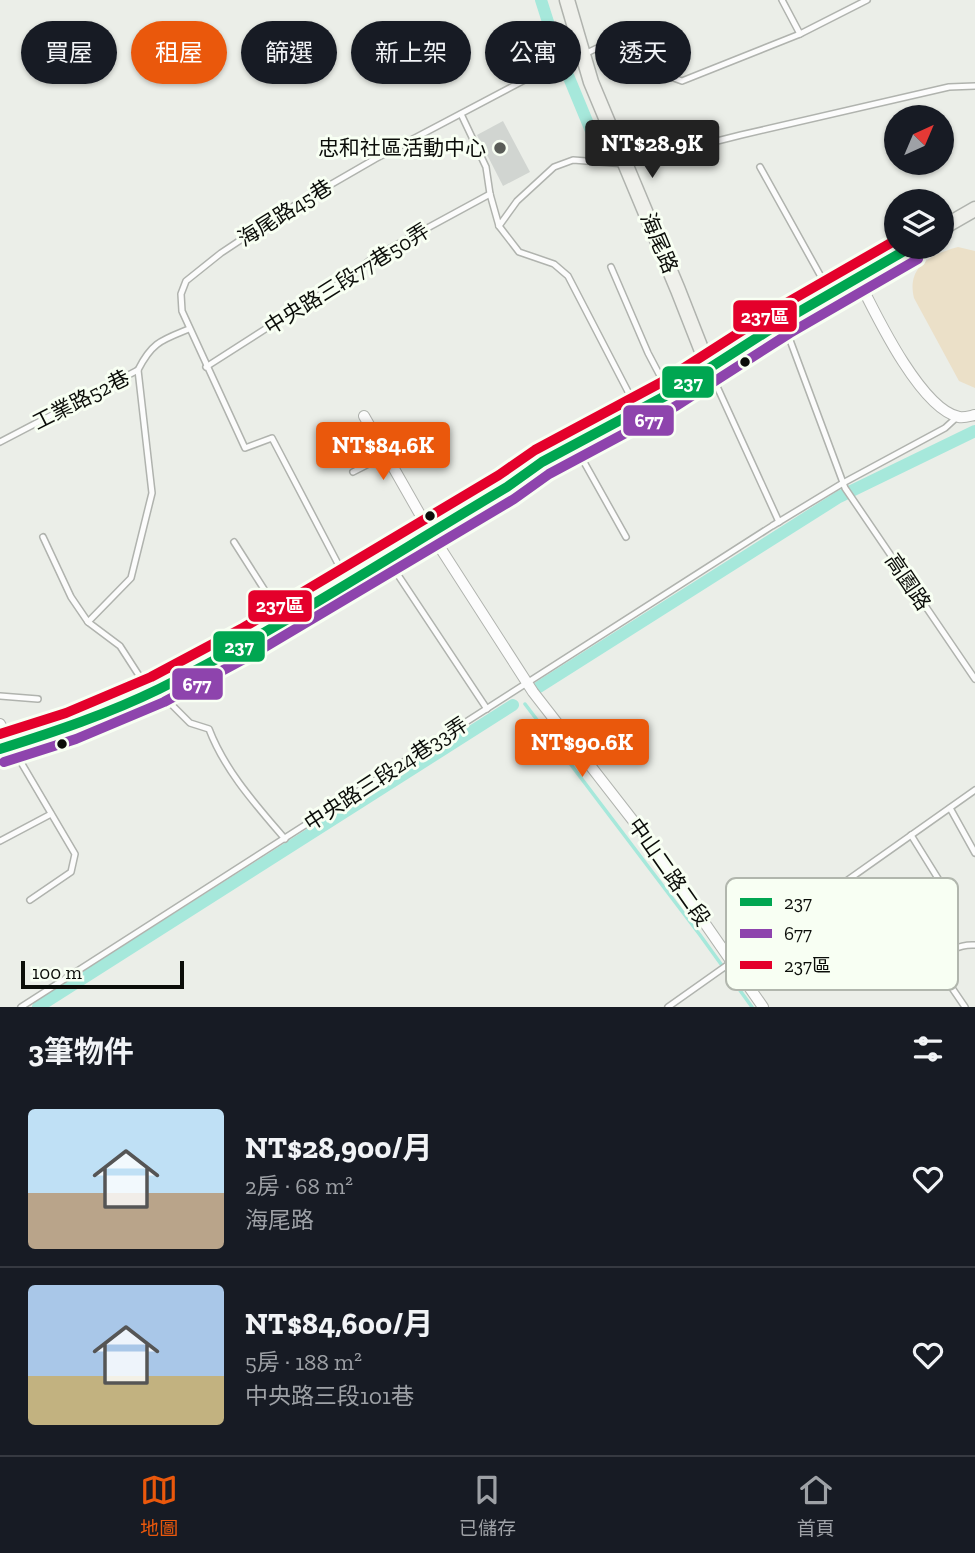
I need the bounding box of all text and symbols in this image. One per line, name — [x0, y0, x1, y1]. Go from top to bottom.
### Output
chip: 買屋 — [21, 21, 117, 84]
chip: 租屋 — [131, 21, 227, 84]
chip: 篩選 — [241, 21, 337, 84]
chip: 新上架 — [351, 21, 471, 84]
chip: 公寓 — [485, 21, 581, 84]
chip: 透天 — [595, 21, 691, 84]
north arrow — [884, 105, 954, 175]
map controls — [884, 105, 954, 259]
pin: NT$28.9K — [580, 120, 724, 180]
text: NT$28.9K — [601, 129, 703, 157]
place label: 忠和社區活動中心 — [318, 135, 486, 160]
marker: 忠和社區活動中心 — [492, 140, 508, 156]
street label: 海尾路45巷 — [233, 174, 336, 251]
button: layers — [884, 189, 954, 259]
street label: 海尾路 — [636, 209, 683, 277]
street label: 中央路三段77巷50弄 — [260, 218, 434, 339]
line badge: 237區 — [732, 299, 798, 333]
text: 237區 — [741, 305, 789, 328]
unlabelled marker — [738, 355, 752, 369]
street label: 工業路52巷 — [28, 364, 133, 435]
line badge: 237 — [661, 365, 715, 399]
text: 237 — [673, 371, 703, 394]
line badge: 677 — [622, 404, 675, 437]
text: 677 — [635, 409, 664, 432]
pin: NT$84.6K — [311, 422, 455, 482]
text: NT$84.6K — [332, 431, 434, 459]
unlabelled marker — [423, 509, 437, 523]
street label: 高園路 — [880, 549, 936, 615]
line badge: 237區 — [247, 589, 313, 623]
text: 237區 — [256, 594, 304, 617]
line badge: 237 — [212, 630, 266, 663]
text: 237 — [224, 635, 254, 658]
line badge: 677 — [171, 667, 224, 701]
text: 677 — [183, 673, 212, 696]
street label: 中央路三段24巷33弄 — [299, 711, 472, 836]
pin: NT$90.6K — [510, 720, 654, 779]
text: NT$90.6K — [531, 728, 633, 756]
unlabelled marker — [55, 737, 69, 751]
street label: 中山二路二段 — [623, 813, 716, 930]
legend — [726, 878, 958, 990]
text: 237 — [784, 891, 812, 914]
text: 677 — [784, 922, 812, 945]
text: 237區 — [784, 954, 831, 977]
scale bar — [21, 958, 184, 990]
text: 100 m — [32, 961, 82, 984]
icon: filters — [909, 1030, 947, 1068]
text: 3筆物件 — [28, 1034, 134, 1070]
text: NT$28,900/月 — [245, 1130, 433, 1166]
icon: home — [84, 1137, 168, 1221]
icon: heart — [909, 1160, 947, 1198]
text: 2房 · 68 m² — [245, 1172, 353, 1200]
text: 海尾路 — [245, 1206, 314, 1234]
text: NT$84,600/月 — [245, 1306, 433, 1342]
icon: home — [84, 1313, 168, 1397]
icon: heart — [909, 1336, 947, 1374]
text: 5房 · 188 m² — [245, 1348, 362, 1376]
text: 中央路三段101巷 — [245, 1382, 414, 1410]
tab: 地圖 — [140, 1471, 178, 1540]
tab: 已儲存 — [459, 1471, 516, 1540]
tab: 首頁 — [797, 1471, 835, 1540]

